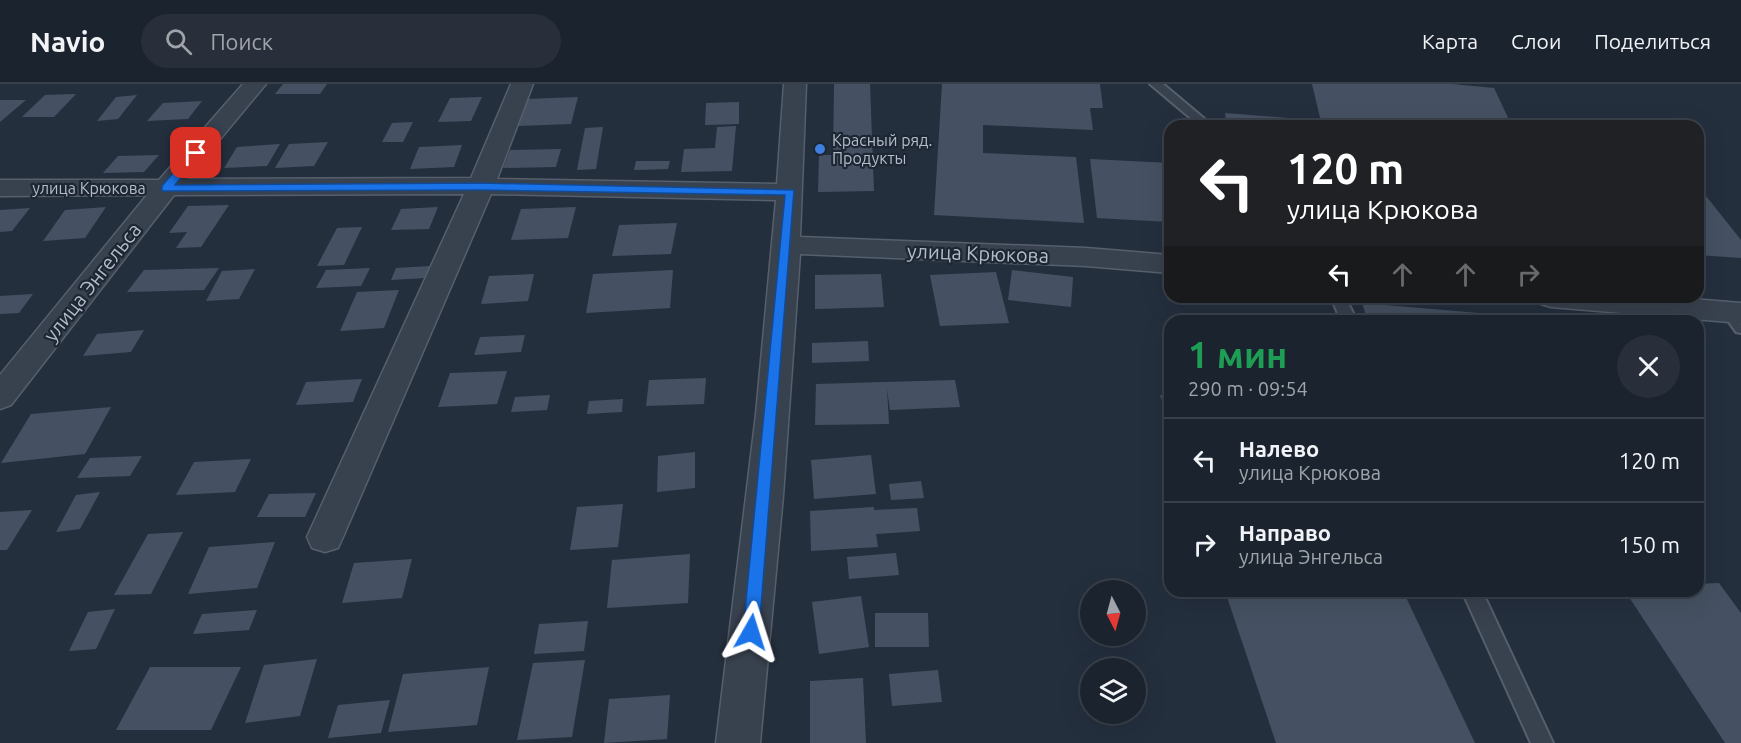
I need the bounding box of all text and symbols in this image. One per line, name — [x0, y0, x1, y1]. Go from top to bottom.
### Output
search box — [141, 14, 561, 68]
icon: search — [162, 25, 195, 58]
text: Navio — [30, 26, 105, 57]
text: Поиск — [210, 29, 273, 54]
text: Карта — [1422, 29, 1478, 53]
text: Слои — [1511, 29, 1561, 53]
text: Поделиться — [1594, 29, 1711, 53]
pin — [170, 127, 221, 178]
place label: Красный ряд. Продукты — [832, 131, 932, 167]
icon: arrive — [179, 136, 212, 169]
marker: Красный ряд. Продукты — [813, 142, 827, 156]
icon: left — [1188, 144, 1266, 222]
text: 120 m — [1287, 145, 1404, 192]
street label: улица Крюкова — [32, 179, 146, 197]
text: улица Крюкова — [1287, 194, 1479, 224]
street label: улица Энгельса — [39, 218, 145, 346]
street label: улица Крюкова — [907, 239, 1049, 267]
icon: left — [1323, 258, 1356, 291]
icon: ahead — [1386, 258, 1419, 291]
icon: ahead — [1449, 258, 1482, 291]
icon: right — [1512, 258, 1545, 291]
text: 1 мин — [1188, 334, 1287, 375]
button: close — [1617, 335, 1680, 398]
text: 290 m · 09:54 — [1188, 377, 1308, 400]
text: Налево — [1239, 436, 1319, 461]
icon: left — [1188, 444, 1221, 477]
text: 120 m — [1619, 448, 1680, 473]
text: улица Крюкова — [1239, 461, 1381, 484]
text: Направо — [1239, 520, 1331, 545]
icon: right — [1188, 528, 1221, 561]
text: 150 m — [1619, 532, 1680, 557]
text: улица Энгельса — [1239, 545, 1383, 568]
north arrow — [1080, 580, 1146, 646]
map controls — [1080, 580, 1146, 724]
position arrow — [719, 600, 783, 664]
button: layers — [1080, 658, 1146, 724]

